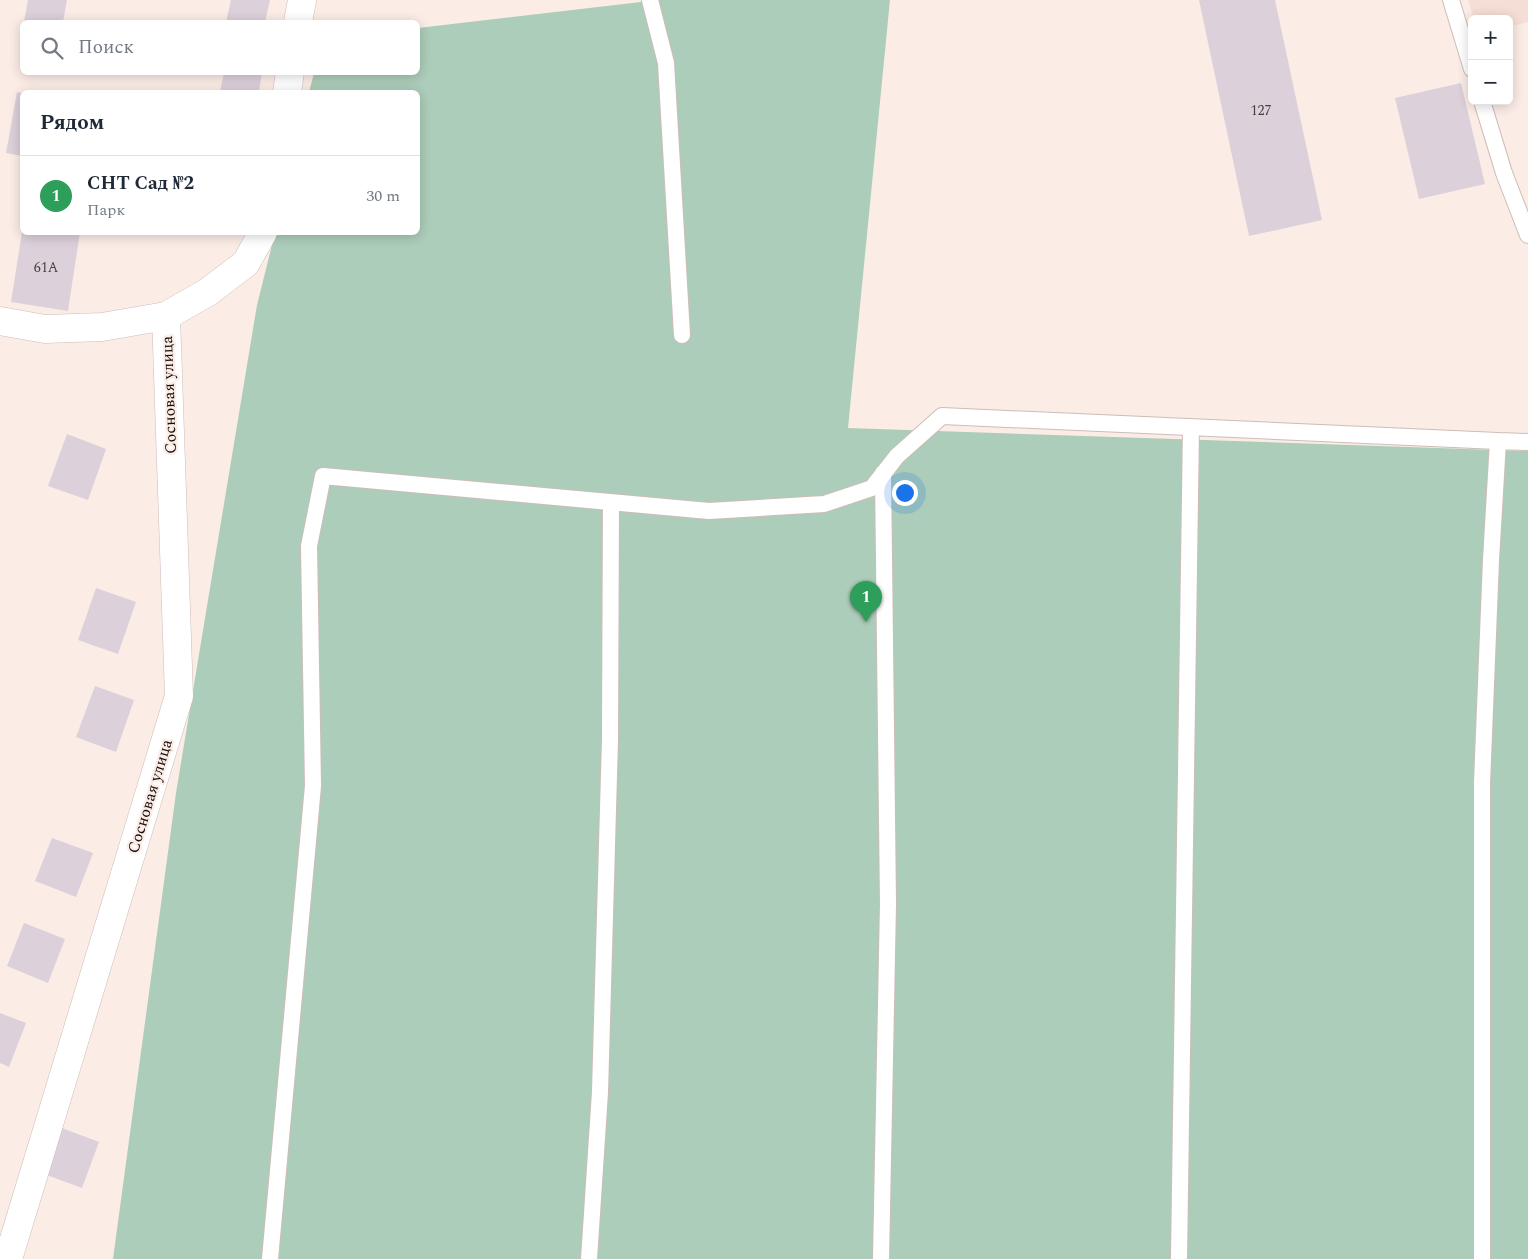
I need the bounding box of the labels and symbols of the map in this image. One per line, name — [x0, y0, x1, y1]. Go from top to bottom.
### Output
house number: 127 — [1251, 100, 1272, 121]
house number: 61А — [34, 257, 59, 278]
street label: Сосновая улица — [155, 335, 183, 454]
your location — [892, 480, 918, 506]
pin: 1 — [850, 581, 882, 622]
street label: Сосновая улица — [121, 736, 179, 856]

